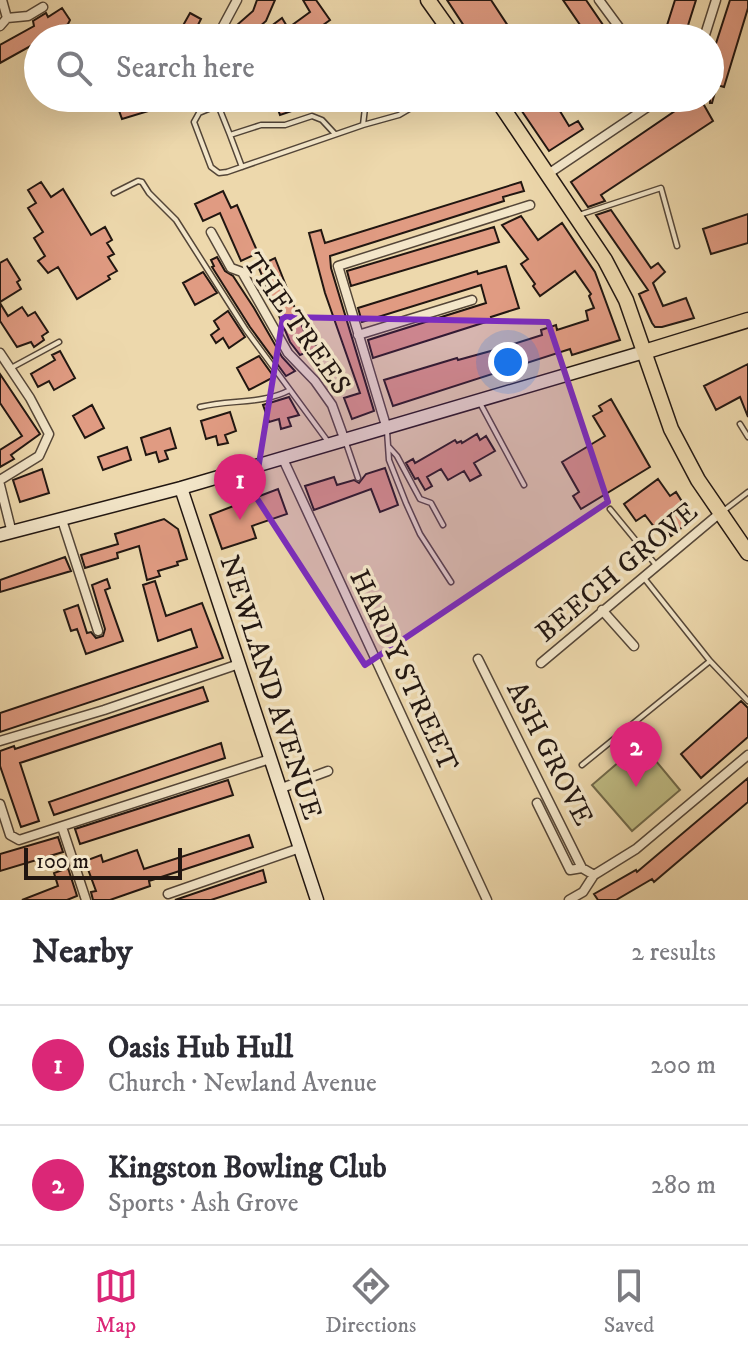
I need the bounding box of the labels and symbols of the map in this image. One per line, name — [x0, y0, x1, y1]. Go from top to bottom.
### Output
street label: THE TREES — [235, 246, 358, 401]
your location — [488, 342, 528, 382]
pin: 1 — [214, 454, 266, 520]
street label: BEECH GROVE — [529, 494, 705, 650]
street label: NEWLAND AVENUE — [211, 551, 330, 824]
street label: HARDY STREET — [341, 564, 466, 777]
street label: ASH GROVE — [498, 676, 601, 832]
pin: 2 — [610, 721, 662, 787]
scale bar — [24, 844, 182, 880]

